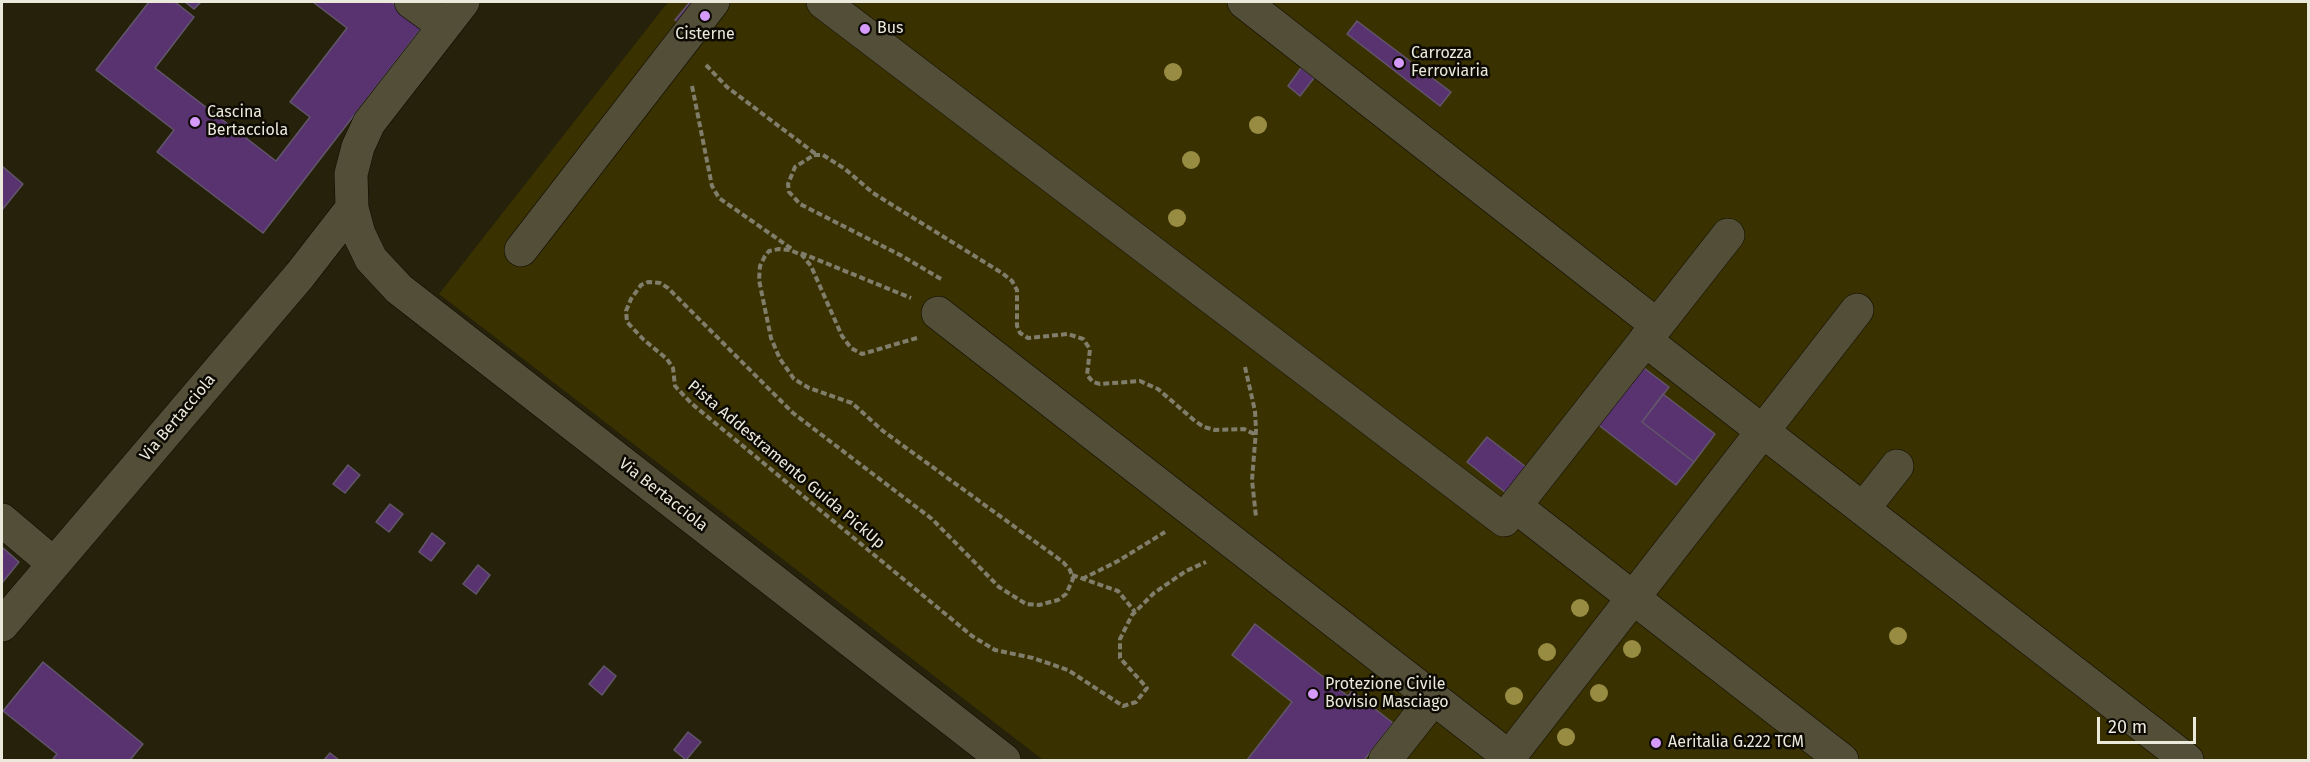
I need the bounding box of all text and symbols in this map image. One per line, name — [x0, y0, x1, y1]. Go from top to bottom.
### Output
marker: Cisterne — [698, 9, 712, 23]
place label: Bus — [877, 19, 904, 39]
marker: Bus — [858, 22, 872, 36]
place label: Cisterne — [675, 25, 735, 45]
place label: Carrozza Ferroviaria — [1411, 44, 1489, 82]
marker: Carrozza Ferroviaria — [1392, 56, 1406, 70]
place label: Cascina Bertacciola — [207, 103, 288, 141]
marker: Cascina Bertacciola — [188, 115, 202, 129]
street label: Via Bertacciola — [136, 371, 220, 465]
street label: Pista Addestramento Guida PickUp — [683, 377, 889, 553]
street label: Via Bertacciola — [615, 454, 711, 536]
place label: Protezione Civile Bovisio Masciago — [1325, 675, 1449, 713]
marker: Protezione Civile Bovisio Masciago — [1306, 687, 1320, 701]
scale bar — [2100, 705, 2199, 743]
text: 20 m — [2108, 716, 2147, 738]
place label: Aeritalia G.222 TCM — [1668, 733, 1804, 753]
marker: Aeritalia G.222 TCM — [1649, 736, 1663, 750]

